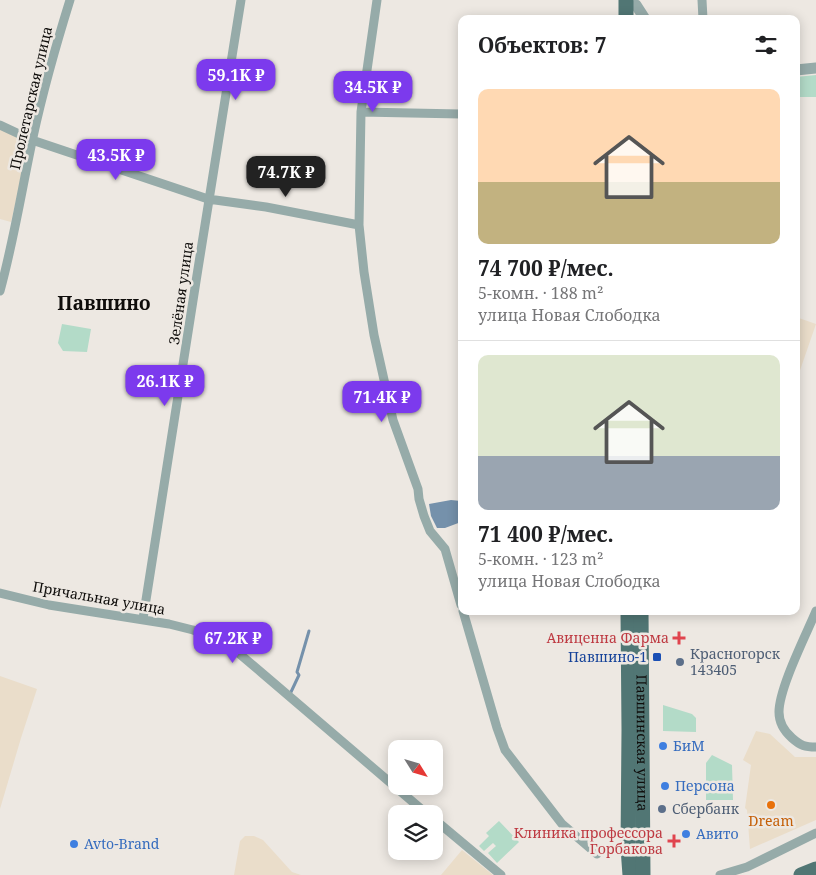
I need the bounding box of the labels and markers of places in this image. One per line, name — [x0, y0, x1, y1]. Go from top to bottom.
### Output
pin: 59.1K ₽ — [190, 58, 282, 101]
pin: 34.5K ₽ — [327, 70, 419, 113]
pin: 43.5K ₽ — [70, 138, 162, 181]
pin: 74.7K ₽ — [240, 156, 332, 198]
pin: 26.1K ₽ — [119, 364, 211, 407]
pin: 71.4K ₽ — [336, 380, 428, 423]
pin: 67.2K ₽ — [187, 622, 279, 664]
place label: Авиценна Фарма — [546, 628, 669, 647]
marker: Авиценна Фарма — [673, 632, 685, 644]
place label: Красногорск 143405 — [690, 644, 781, 679]
place label: Павшино-1 — [568, 647, 647, 666]
marker: Павшино-1 — [651, 651, 663, 663]
marker: Красногорск 143405 — [674, 656, 686, 668]
place label: БиМ — [673, 736, 705, 755]
marker: БиМ — [657, 740, 669, 752]
place label: Персона — [675, 776, 735, 795]
marker: Персона — [659, 780, 671, 792]
place label: Сбербанк — [672, 799, 740, 818]
marker: Dream — [765, 799, 777, 811]
marker: Сбербанк — [656, 803, 668, 815]
place label: Dream — [748, 811, 794, 830]
place label: Клиника профессора Горбакова — [514, 823, 663, 858]
place label: Авито — [696, 824, 739, 843]
marker: Авито — [680, 828, 692, 840]
place label: Avto-Brand — [84, 834, 160, 853]
marker: Клиника профессора Горбакова — [667, 834, 681, 848]
marker: Avto-Brand — [68, 838, 80, 850]

